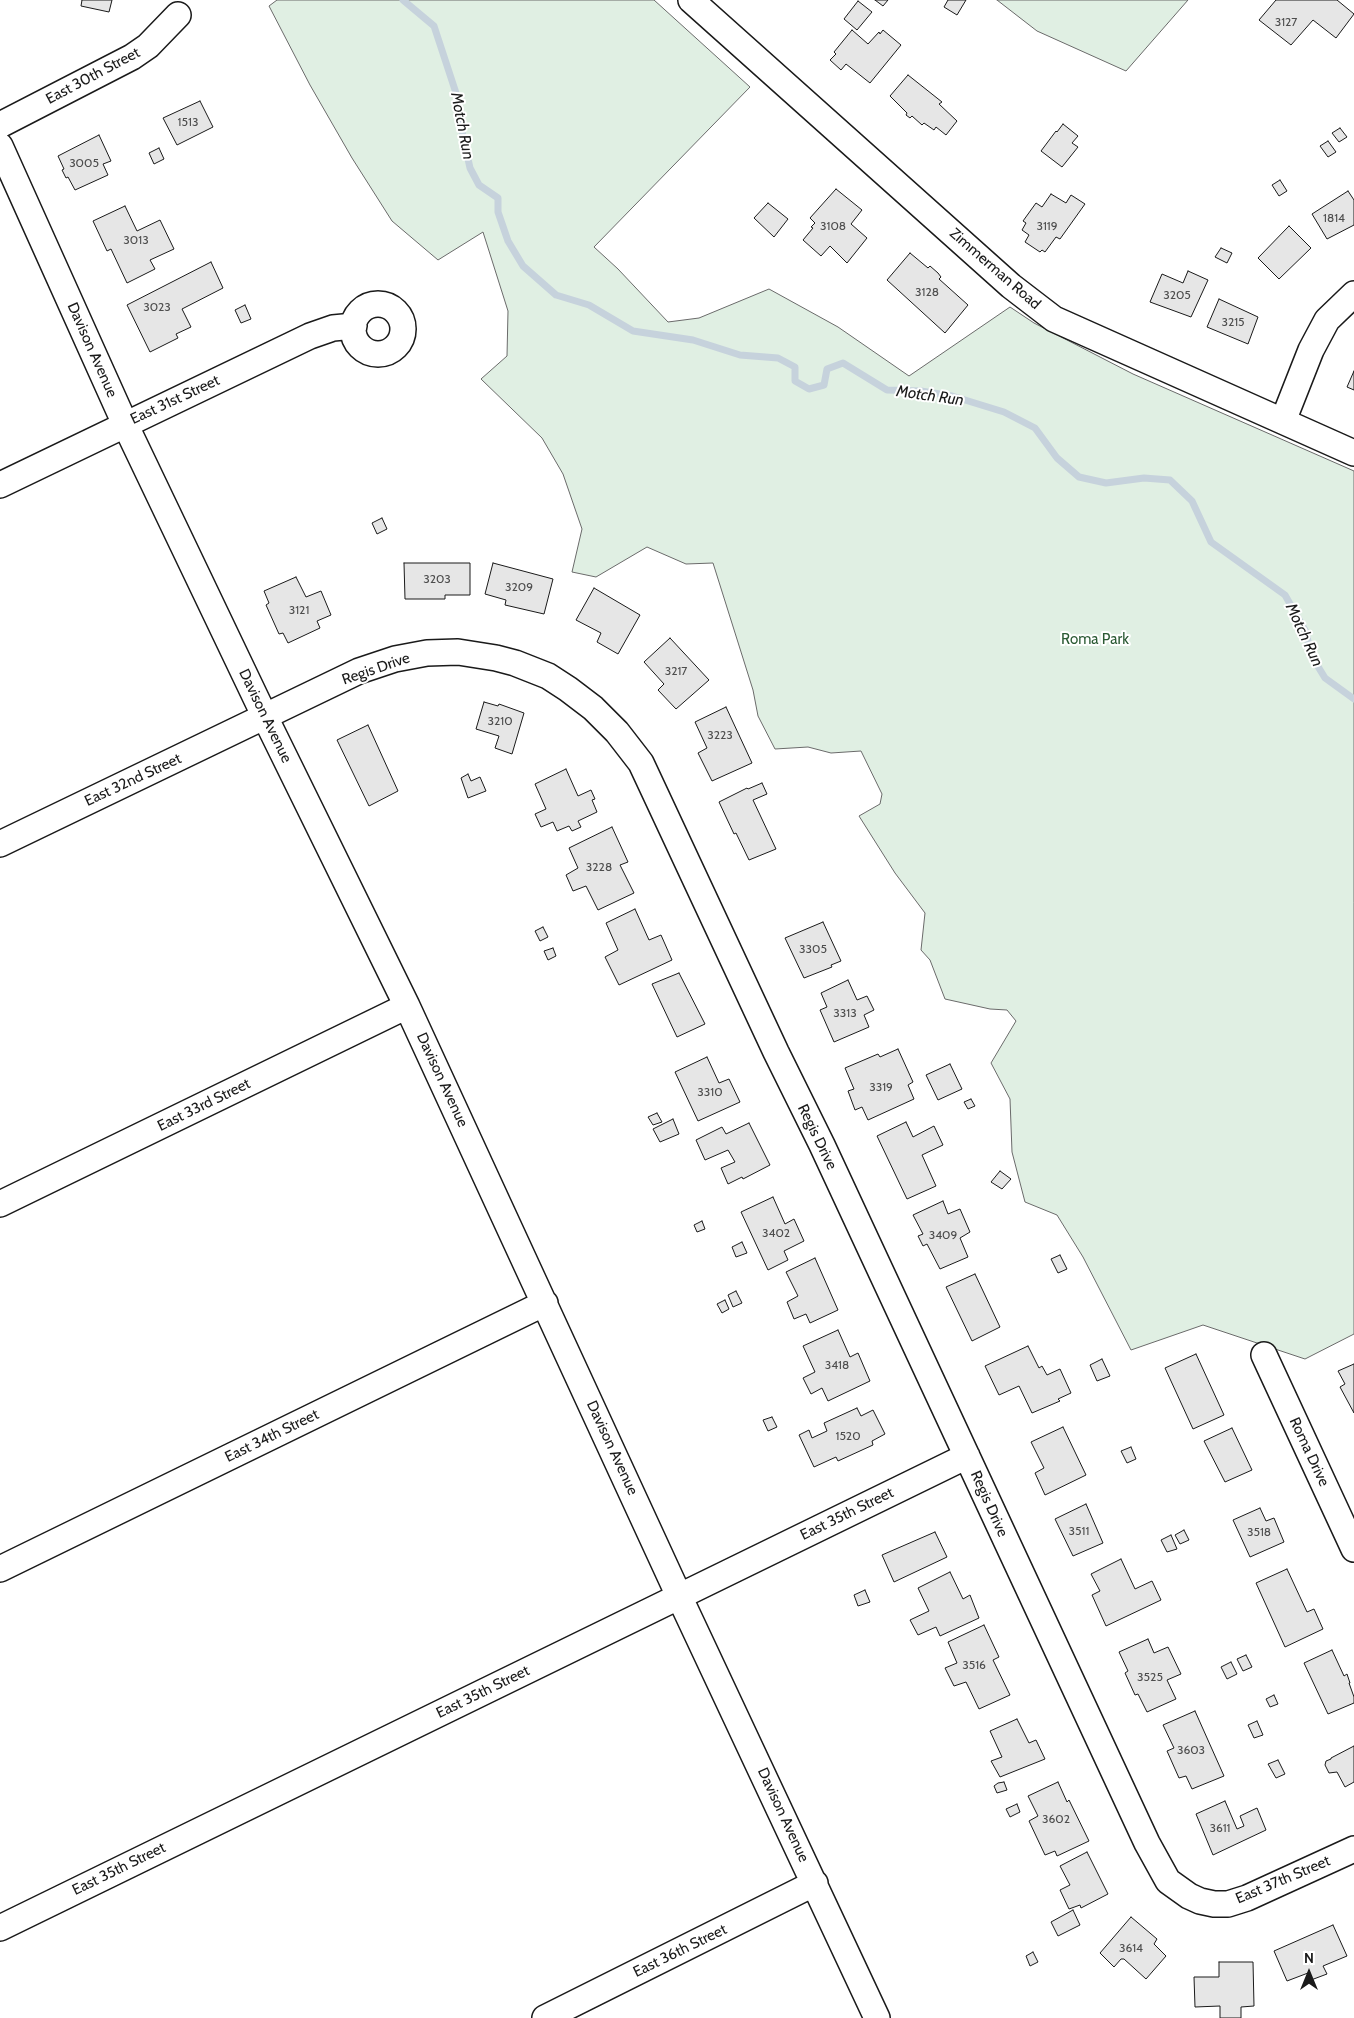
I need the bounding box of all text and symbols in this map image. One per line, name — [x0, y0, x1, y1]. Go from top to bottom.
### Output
house number: 3127 — [1275, 15, 1297, 29]
street label: East 30th Street — [43, 44, 143, 108]
water label: Motch Run — [446, 91, 478, 161]
house number: 1513 — [178, 115, 198, 129]
house number: 3005 — [69, 156, 99, 170]
house number: 1814 — [1323, 211, 1345, 225]
house number: 3108 — [820, 219, 846, 233]
house number: 3119 — [1036, 219, 1058, 233]
street label: Zimmerman Road — [946, 225, 1044, 313]
house number: 3013 — [123, 233, 149, 247]
house number: 3128 — [915, 285, 939, 299]
house number: 3205 — [1163, 288, 1191, 302]
street label: Davison Avenue — [63, 300, 121, 400]
house number: 3023 — [143, 300, 171, 314]
house number: 3215 — [1221, 315, 1245, 329]
street label: East 31st Street — [128, 371, 222, 429]
water label: Motch Run — [895, 382, 965, 410]
house number: 3203 — [423, 572, 451, 586]
house number: 3209 — [505, 580, 533, 594]
water label: Motch Run — [1281, 600, 1327, 670]
house number: 3121 — [289, 603, 309, 617]
park label: Roma Park — [1061, 631, 1129, 649]
street label: Regis Drive — [340, 649, 412, 689]
house number: 3217 — [665, 664, 687, 678]
street label: Davison Avenue — [235, 666, 295, 766]
house number: 3210 — [487, 714, 513, 728]
house number: 3223 — [707, 728, 733, 742]
street label: East 32nd Street — [82, 750, 184, 810]
house number: 3228 — [586, 860, 612, 874]
house number: 3305 — [799, 942, 827, 956]
house number: 3313 — [833, 1006, 857, 1020]
street label: Davison Avenue — [412, 1030, 472, 1130]
street label: East 33rd Street — [155, 1075, 253, 1135]
house number: 3319 — [869, 1080, 893, 1094]
house number: 3310 — [697, 1085, 723, 1099]
street label: Regis Drive — [793, 1101, 841, 1173]
house number: 3402 — [762, 1226, 790, 1240]
house number: 3409 — [929, 1228, 957, 1242]
house number: 3418 — [825, 1358, 849, 1372]
street label: Davison Avenue — [582, 1398, 642, 1498]
street label: East 34th Street — [222, 1406, 322, 1466]
street label: Roma Drive — [1285, 1414, 1333, 1490]
house number: 1520 — [835, 1429, 861, 1443]
street label: Regis Drive — [966, 1468, 1012, 1540]
street label: East 35th Street — [797, 1484, 897, 1544]
house number: 3511 — [1069, 1524, 1089, 1538]
house number: 3518 — [1247, 1525, 1271, 1539]
house number: 3516 — [962, 1658, 986, 1672]
street label: East 35th Street — [433, 1662, 533, 1722]
house number: 3525 — [1137, 1670, 1163, 1684]
house number: 3603 — [1177, 1743, 1205, 1757]
street label: Davison Avenue — [753, 1765, 813, 1865]
house number: 3602 — [1042, 1812, 1070, 1826]
house number: 3611 — [1209, 1821, 1231, 1835]
street label: East 35th Street — [69, 1839, 169, 1899]
street label: East 37th Street — [1233, 1852, 1333, 1908]
street label: East 36th Street — [630, 1921, 730, 1981]
house number: 3614 — [1119, 1941, 1143, 1955]
north arrow — [1284, 1948, 1334, 1998]
text: N — [1304, 1949, 1314, 1967]

